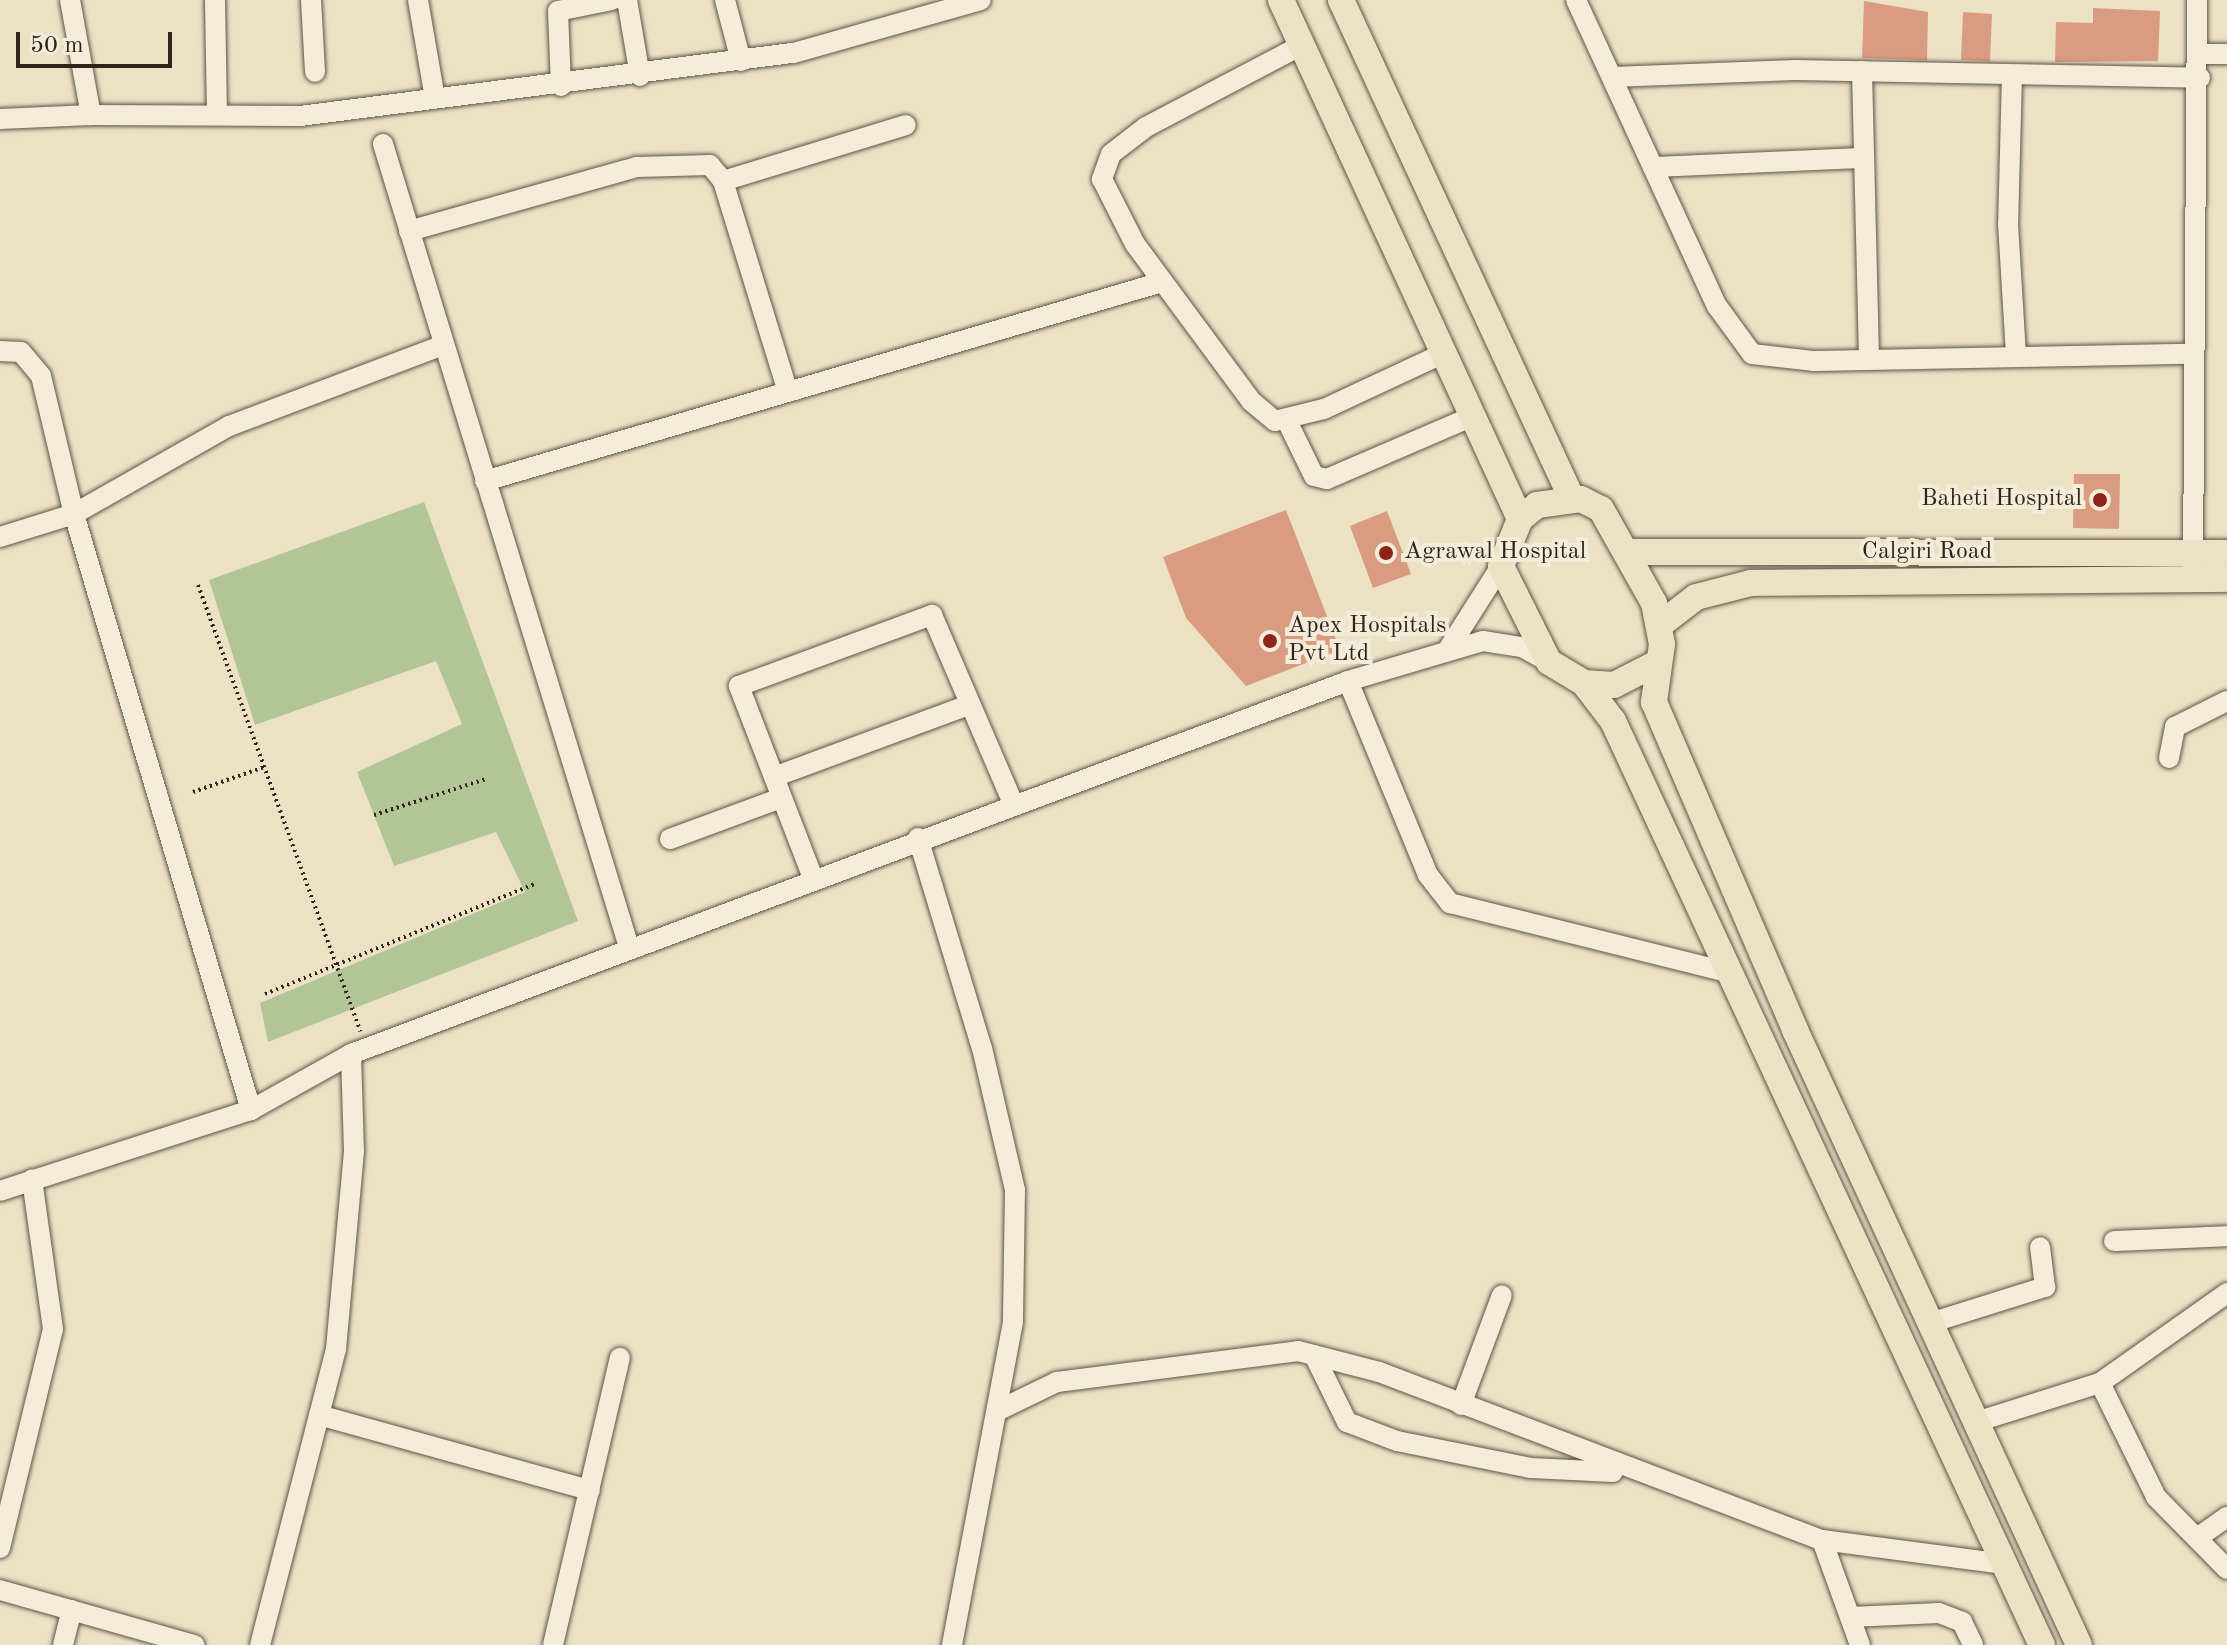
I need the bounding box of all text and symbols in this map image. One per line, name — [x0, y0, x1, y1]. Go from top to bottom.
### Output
scale bar — [20, 16, 176, 66]
text: 50 m — [30, 34, 84, 58]
place label: Baheti Hospital — [1921, 486, 2082, 514]
marker: Baheti Hospital — [2089, 489, 2111, 511]
place label: Agrawal Hospital — [1404, 539, 1586, 567]
street label: Calgiri Road — [1862, 539, 1992, 567]
marker: Agrawal Hospital — [1375, 542, 1397, 564]
place label: Apex Hospitals Pvt Ltd — [1288, 613, 1446, 669]
marker: Apex Hospitals Pvt Ltd — [1259, 630, 1281, 652]

